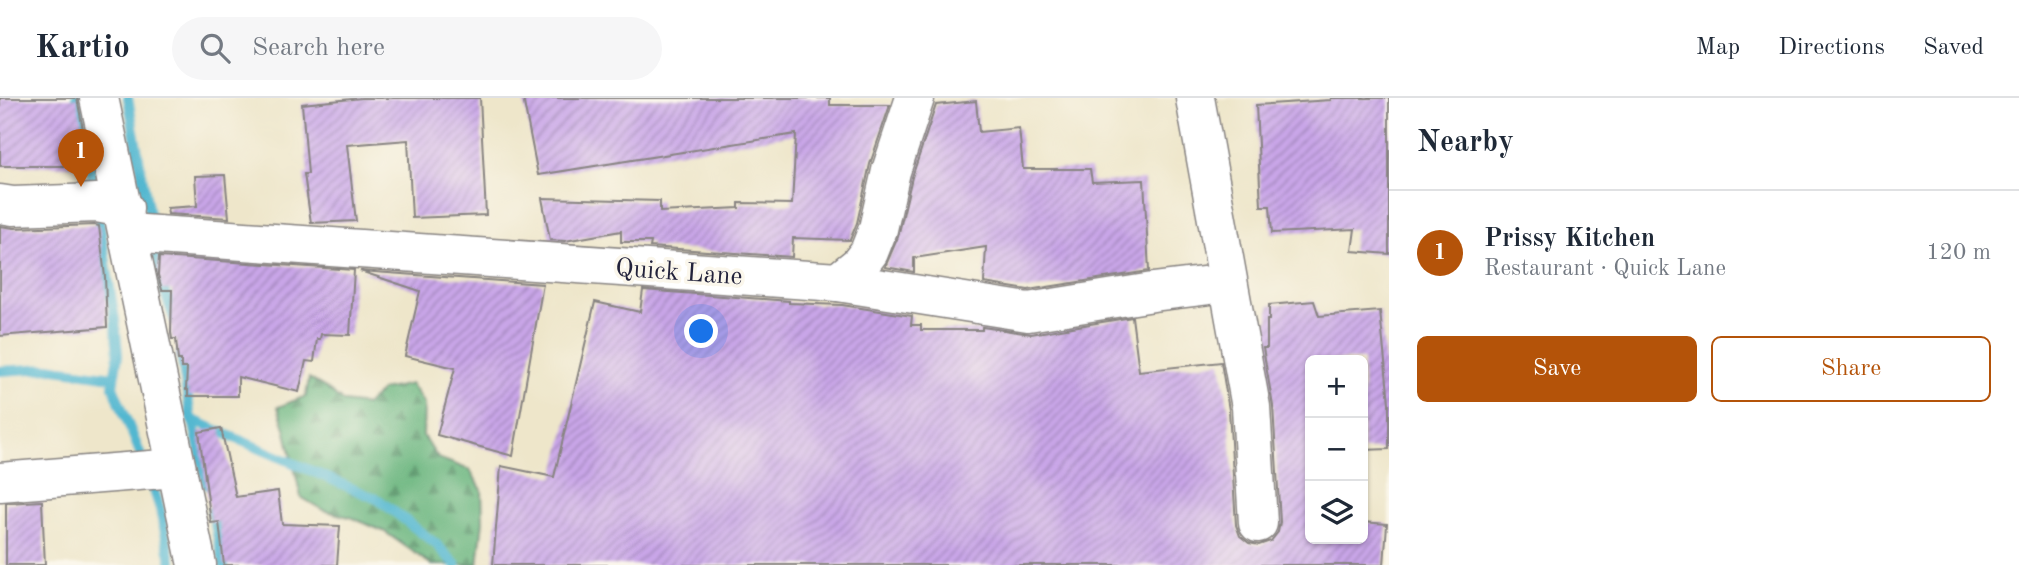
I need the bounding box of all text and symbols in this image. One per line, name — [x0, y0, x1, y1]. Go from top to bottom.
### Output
search box — [172, 17, 662, 80]
icon: search — [196, 29, 234, 67]
text: Kartio — [35, 32, 130, 65]
text: Search here — [252, 35, 385, 61]
text: Map — [1696, 36, 1740, 60]
text: Directions — [1778, 36, 1885, 60]
text: Saved — [1923, 36, 1984, 60]
text: Nearby — [1417, 128, 1514, 158]
pin: 1 — [58, 129, 104, 187]
text: Prissy Kitchen — [1484, 226, 1655, 252]
text: 1 — [1433, 241, 1447, 264]
text: 120 m — [1926, 241, 1991, 264]
street label: Quick Lane — [614, 256, 743, 290]
text: Restaurant · Quick Lane — [1484, 257, 1726, 280]
your location — [684, 314, 718, 348]
button: Save — [1417, 336, 1697, 402]
button: Share — [1711, 336, 1991, 402]
map controls — [1305, 355, 1368, 544]
button: + — [1305, 355, 1368, 418]
button: − — [1305, 418, 1368, 481]
button: layers — [1305, 481, 1368, 544]

